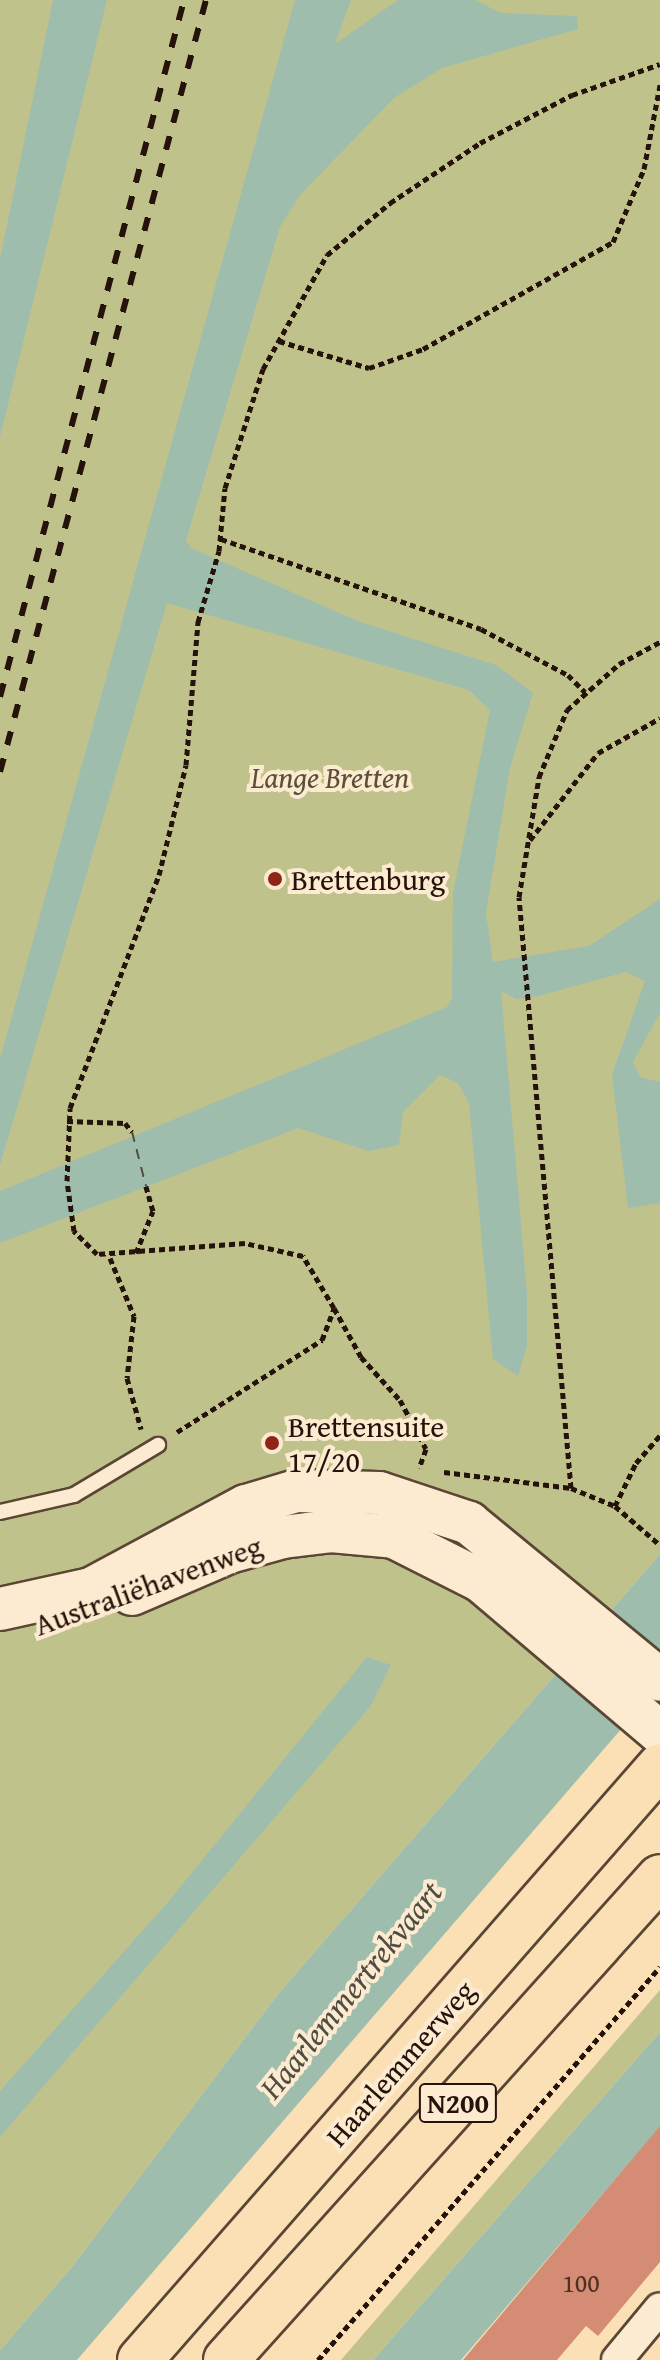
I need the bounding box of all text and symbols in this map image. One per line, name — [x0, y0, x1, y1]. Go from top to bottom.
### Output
park label: Lange Bretten — [251, 759, 409, 795]
place label: Brettenburg — [291, 861, 445, 897]
marker: Brettenburg — [266, 870, 284, 888]
place label: Brettensuite 17/20 — [288, 1408, 444, 1478]
marker: Brettensuite 17/20 — [263, 1434, 281, 1452]
street label: Australiëhavenweg — [29, 1527, 267, 1643]
water label: Haarlemmertrekvaart — [252, 1874, 450, 2106]
street label: Haarlemmerweg — [318, 1973, 482, 2153]
road number: N200 — [418, 2079, 498, 2127]
house number: 100 — [562, 2267, 600, 2299]

